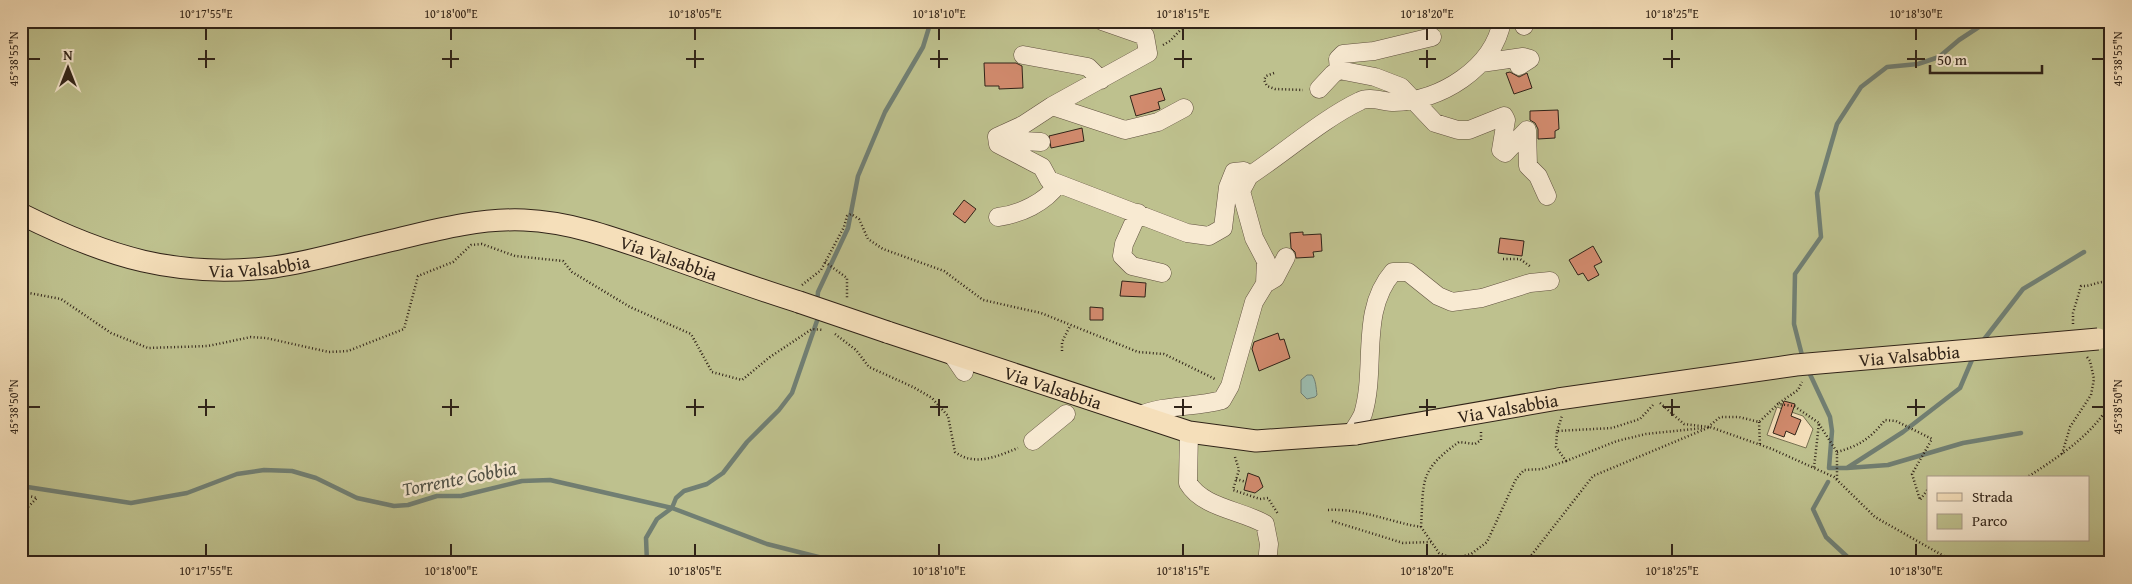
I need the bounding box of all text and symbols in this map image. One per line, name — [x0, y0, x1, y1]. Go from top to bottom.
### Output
text: 10°17'55"E — [179, 5, 233, 22]
text: 10°18'00"E — [424, 5, 478, 22]
text: 10°18'05"E — [668, 5, 722, 22]
text: 10°18'10"E — [912, 5, 966, 22]
text: 10°18'15"E — [1156, 5, 1210, 22]
text: 10°18'20"E — [1400, 5, 1454, 22]
text: 10°18'25"E — [1645, 5, 1699, 22]
text: 10°18'30"E — [1889, 5, 1943, 22]
text: 45°38'55"N — [5, 31, 22, 87]
text: 45°38'55"N — [2109, 31, 2126, 87]
north arrow — [42, 42, 92, 92]
scale bar — [1930, 42, 2042, 74]
text: N — [63, 45, 73, 65]
text: 50 m — [1937, 49, 1968, 70]
street label: Via Valsabbia — [617, 228, 722, 287]
street label: Via Valsabbia — [208, 247, 313, 284]
street label: Via Valsabbia — [1857, 337, 1961, 373]
street label: Via Valsabbia — [1001, 358, 1106, 416]
text: 45°38'50"N — [5, 379, 22, 435]
text: 45°38'50"N — [2109, 379, 2126, 435]
street label: Via Valsabbia — [1455, 386, 1561, 430]
water label: Torrente Gobbia — [399, 453, 519, 503]
legend — [1927, 476, 2090, 542]
text: Strada — [1972, 486, 2013, 507]
text: Parco — [1972, 510, 2008, 531]
text: 10°17'55"E — [179, 562, 233, 579]
text: 10°18'00"E — [424, 562, 478, 579]
text: 10°18'05"E — [668, 562, 722, 579]
text: 10°18'10"E — [912, 562, 966, 579]
text: 10°18'15"E — [1156, 562, 1210, 579]
text: 10°18'20"E — [1400, 562, 1454, 579]
text: 10°18'25"E — [1645, 562, 1699, 579]
text: 10°18'30"E — [1889, 562, 1943, 579]

